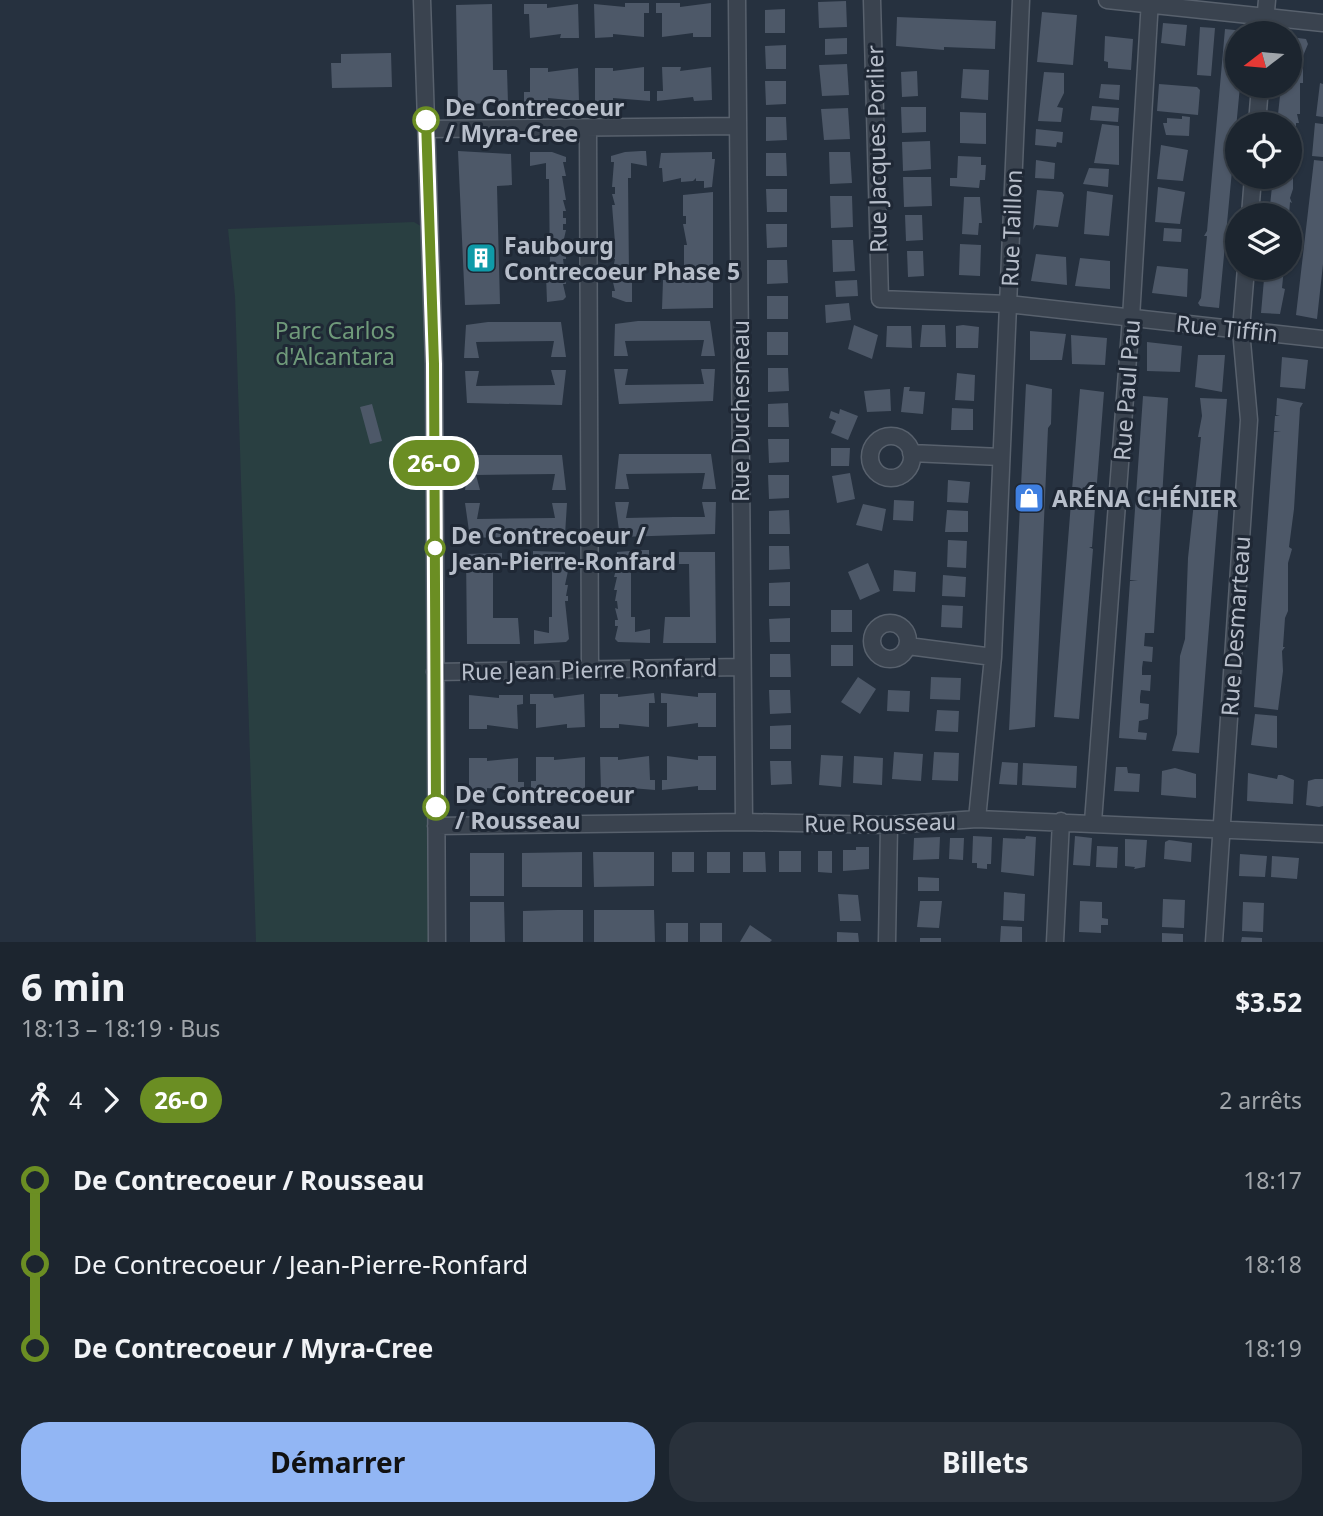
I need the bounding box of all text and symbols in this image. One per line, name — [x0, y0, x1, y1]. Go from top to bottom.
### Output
north arrow — [1225, 21, 1302, 98]
map controls — [1225, 21, 1302, 280]
street label: Rue Jacques Porlier — [858, 44, 894, 253]
place label: De Contrecoeur / Myra-Cree — [445, 91, 624, 149]
marker: De Contrecoeur / Myra-Cree — [413, 107, 439, 133]
button: locate — [1225, 112, 1302, 189]
street label: Rue Taillon — [993, 169, 1029, 287]
button: layers — [1225, 203, 1302, 280]
place label: Faubourg Contrecoeur Phase 5 — [504, 229, 740, 287]
building icon: Faubourg Contrecoeur Phase 5 — [464, 241, 498, 275]
street label: Rue Tiffin — [1175, 307, 1279, 349]
park label: Parc Carlos d'Alcantara — [275, 314, 395, 372]
street label: Rue Paul Pau — [1105, 318, 1147, 462]
street label: Rue Duchesneau — [724, 320, 756, 502]
line badge: 26-O — [385, 440, 483, 486]
text: 26-O — [407, 446, 461, 479]
shop icon: ARÉNA CHÉNIER — [1012, 481, 1046, 515]
place label: ARÉNA CHÉNIER — [1052, 482, 1238, 514]
place label: De Contrecoeur / Jean-Pierre-Ronfard — [449, 519, 676, 577]
street label: Rue Desmarteau — [1213, 535, 1257, 717]
marker: De Contrecoeur / Jean-Pierre-Ronfard — [425, 538, 445, 558]
street label: Rue Jean Pierre Ronfard — [460, 651, 718, 687]
place label: De Contrecoeur / Rousseau — [455, 778, 634, 836]
marker: De Contrecoeur / Rousseau — [423, 794, 449, 820]
street label: Rue Rousseau — [804, 805, 956, 839]
text: 6 min — [21, 960, 126, 1012]
text: $3.52 — [1235, 984, 1302, 1020]
text: 18:13 – 18:19 · Bus — [21, 1012, 220, 1044]
icon: walk — [21, 1081, 59, 1119]
icon: forward — [92, 1081, 130, 1119]
text: 26-O — [154, 1083, 208, 1116]
text: 4 — [69, 1084, 82, 1116]
text: 2 arrêts — [1219, 1084, 1302, 1116]
text: De Contrecoeur / Rousseau — [73, 1162, 424, 1198]
text: 18:17 — [1243, 1164, 1302, 1196]
text: De Contrecoeur / Jean-Pierre-Ronfard — [73, 1246, 528, 1282]
text: 18:18 — [1243, 1248, 1302, 1280]
text: De Contrecoeur / Myra-Cree — [73, 1330, 433, 1366]
text: 18:19 — [1243, 1332, 1302, 1364]
button: Démarrer — [21, 1422, 655, 1502]
button: Billets — [669, 1422, 1302, 1502]

